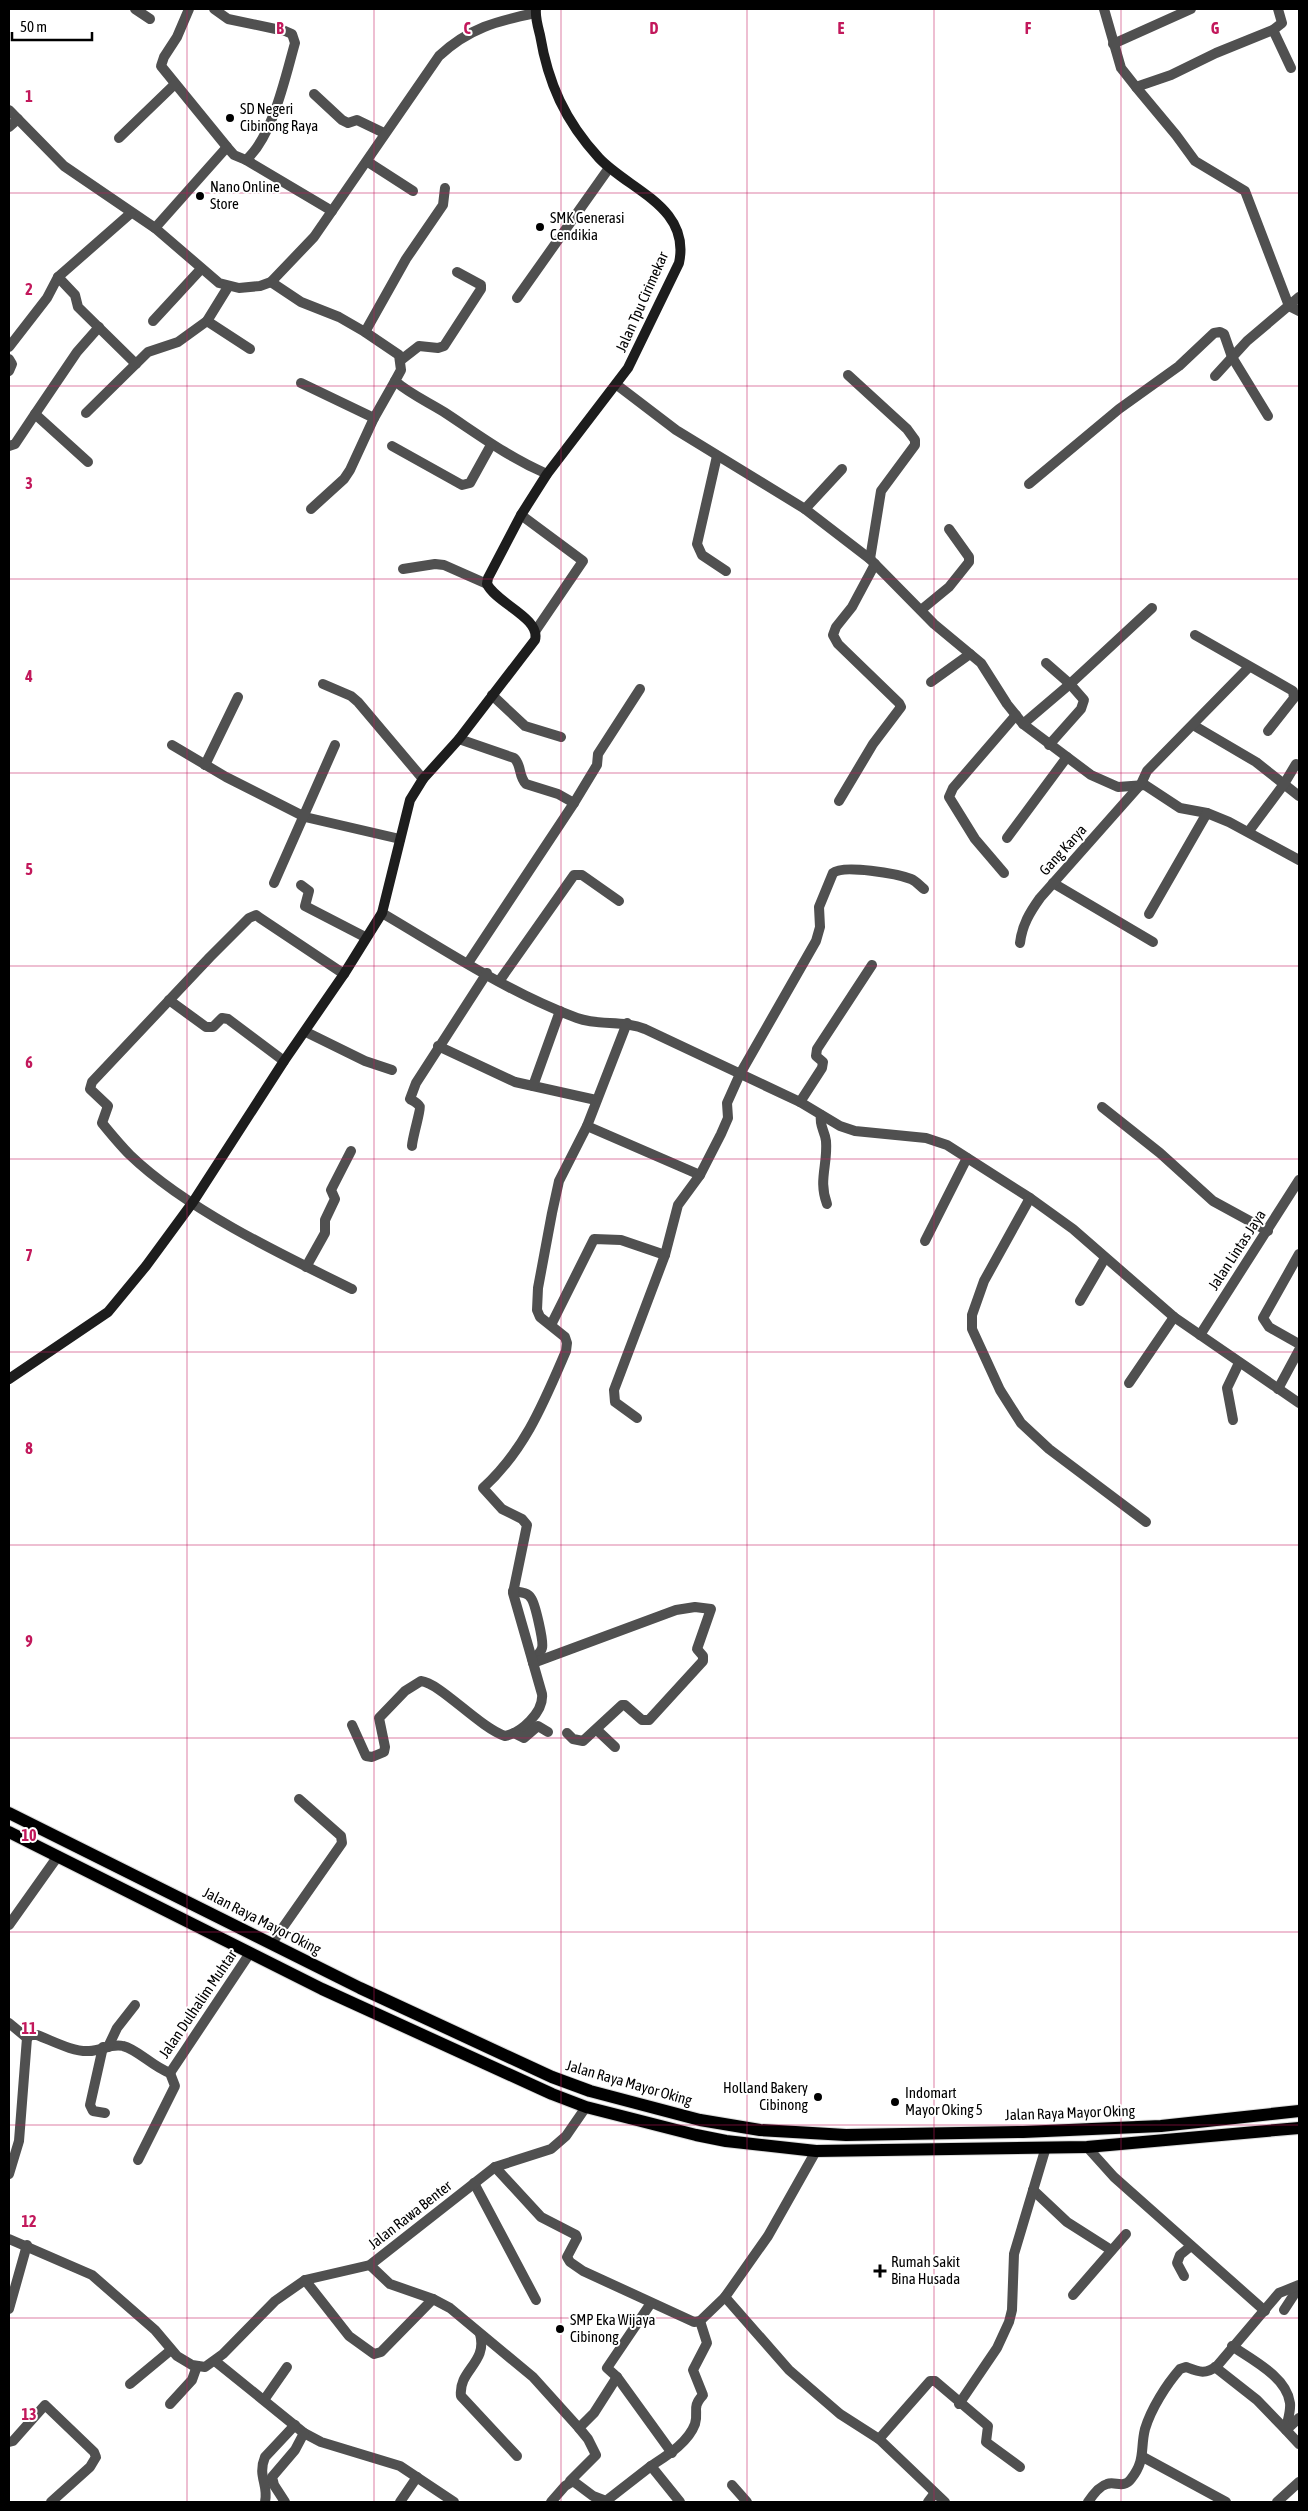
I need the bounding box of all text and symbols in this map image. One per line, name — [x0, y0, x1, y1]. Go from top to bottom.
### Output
scale bar — [12, 10, 92, 42]
text: 50 m — [20, 18, 47, 35]
text: B — [276, 19, 284, 37]
text: C — [463, 19, 471, 37]
text: D — [650, 19, 659, 37]
text: E — [838, 19, 845, 37]
text: F — [1025, 19, 1032, 37]
text: G — [1211, 19, 1220, 37]
text: 1 — [25, 87, 33, 105]
place label: SD Negeri Cibinong Raya — [240, 100, 318, 134]
marker: SD Negeri Cibinong Raya — [224, 112, 236, 124]
place label: Nano Online Store — [210, 178, 280, 212]
marker: Nano Online Store — [194, 190, 206, 202]
place label: SMK Generasi Cendikia — [550, 209, 624, 243]
marker: SMK Generasi Cendikia — [534, 221, 546, 233]
street label: Jalan Tpu Cirimekar — [612, 249, 671, 355]
text: 2 — [25, 280, 33, 298]
text: 3 — [25, 474, 33, 492]
text: 4 — [24, 667, 33, 685]
street label: Gang Karya — [1036, 821, 1090, 878]
text: 5 — [25, 860, 33, 878]
text: 6 — [25, 1053, 33, 1071]
street label: Jalan Lintas Jaya — [1204, 1206, 1269, 1293]
text: 7 — [25, 1246, 33, 1264]
text: 8 — [25, 1439, 33, 1457]
text: 9 — [25, 1632, 33, 1650]
text: 10 — [21, 1826, 37, 1844]
street label: Jalan Raya Mayor Oking — [200, 1883, 325, 1958]
street label: Jalan Dulhalim Muhtar — [155, 1946, 240, 2061]
text: 11 — [21, 2019, 37, 2037]
street label: Jalan Raya Mayor Oking — [564, 2056, 695, 2109]
place label: Holland Bakery Cibinong — [723, 2079, 809, 2113]
place label: Indomart Mayor Oking 5 — [905, 2084, 983, 2118]
marker: Holland Bakery Cibinong — [812, 2091, 824, 2103]
marker: Indomart Mayor Oking 5 — [889, 2096, 901, 2108]
street label: Jalan Raya Mayor Oking — [1005, 2102, 1136, 2123]
street label: Jalan Rawa Benter — [365, 2176, 455, 2252]
text: 12 — [21, 2212, 37, 2230]
place label: Rumah Sakit Bina Husada — [891, 2253, 960, 2287]
marker: Rumah Sakit Bina Husada — [873, 2264, 887, 2278]
place label: SMP Eka Wijaya Cibinong — [570, 2311, 656, 2345]
marker: SMP Eka Wijaya Cibinong — [554, 2323, 566, 2335]
text: 13 — [21, 2405, 37, 2423]

